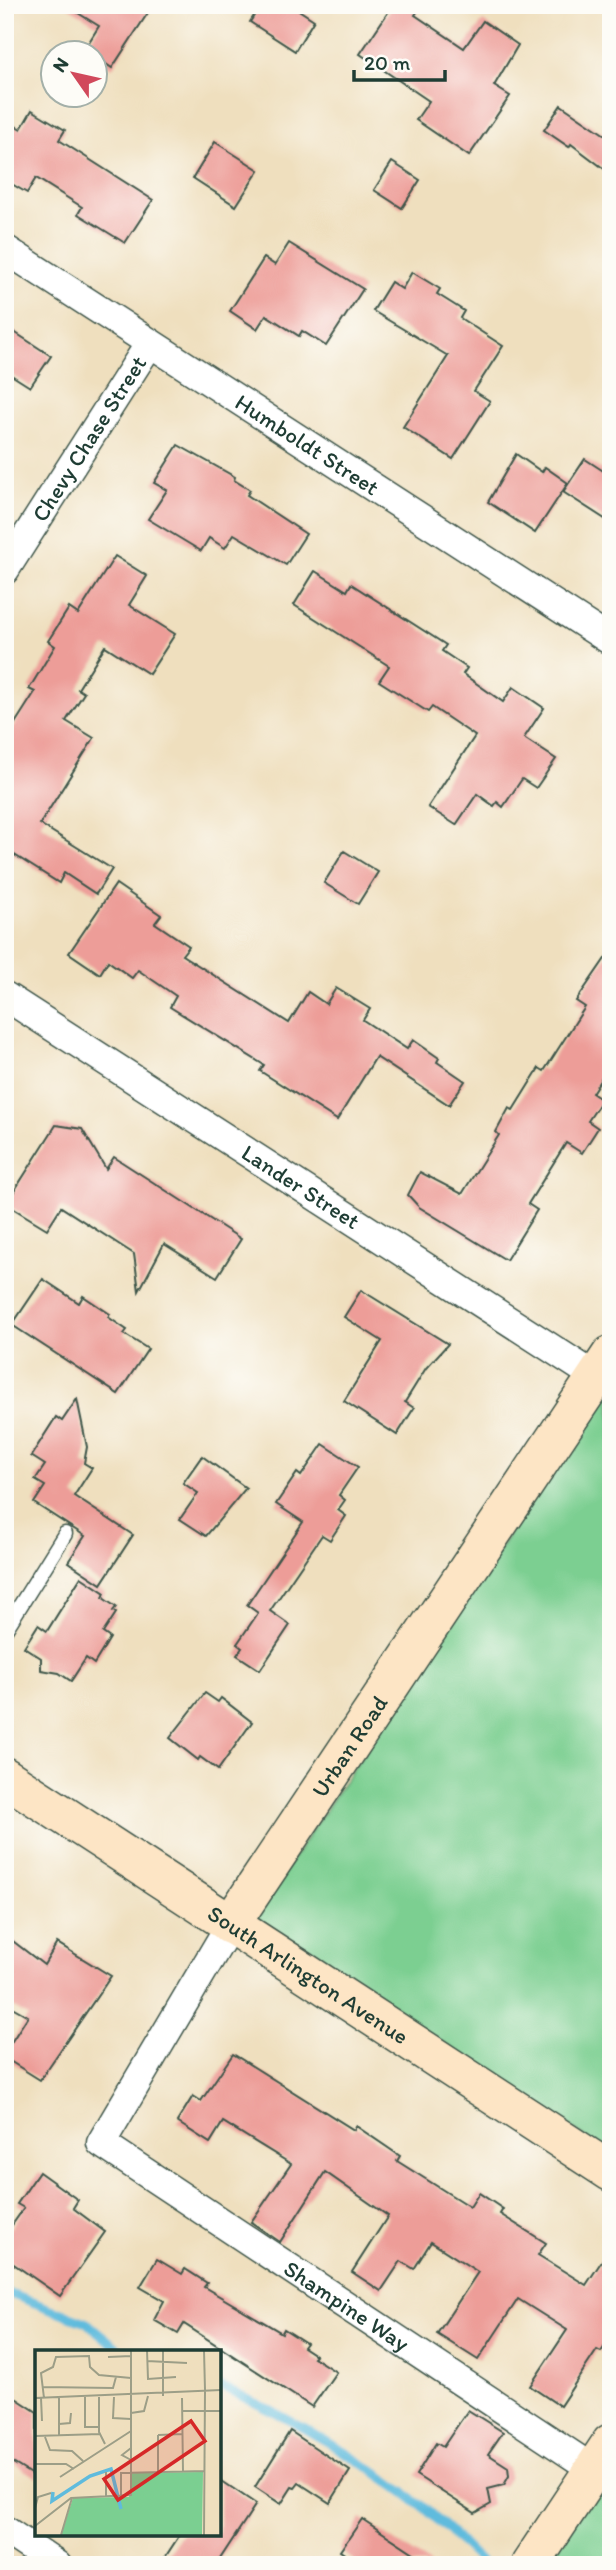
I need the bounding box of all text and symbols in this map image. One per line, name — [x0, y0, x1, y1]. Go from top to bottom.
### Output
north arrow — [38, 38, 108, 108]
scale bar — [354, 38, 444, 82]
text: 20 m — [364, 50, 411, 75]
text: N — [47, 53, 73, 77]
street label: Chevy Chase Street — [26, 350, 152, 527]
street label: Humboldt Street — [230, 388, 385, 502]
street label: Lander Street — [236, 1138, 366, 1235]
street label: Urban Road — [305, 1690, 394, 1803]
street label: South Arlington Avenue — [203, 1899, 414, 2050]
street label: Shampine Way — [279, 2254, 415, 2358]
inset map — [35, 2350, 220, 2535]

